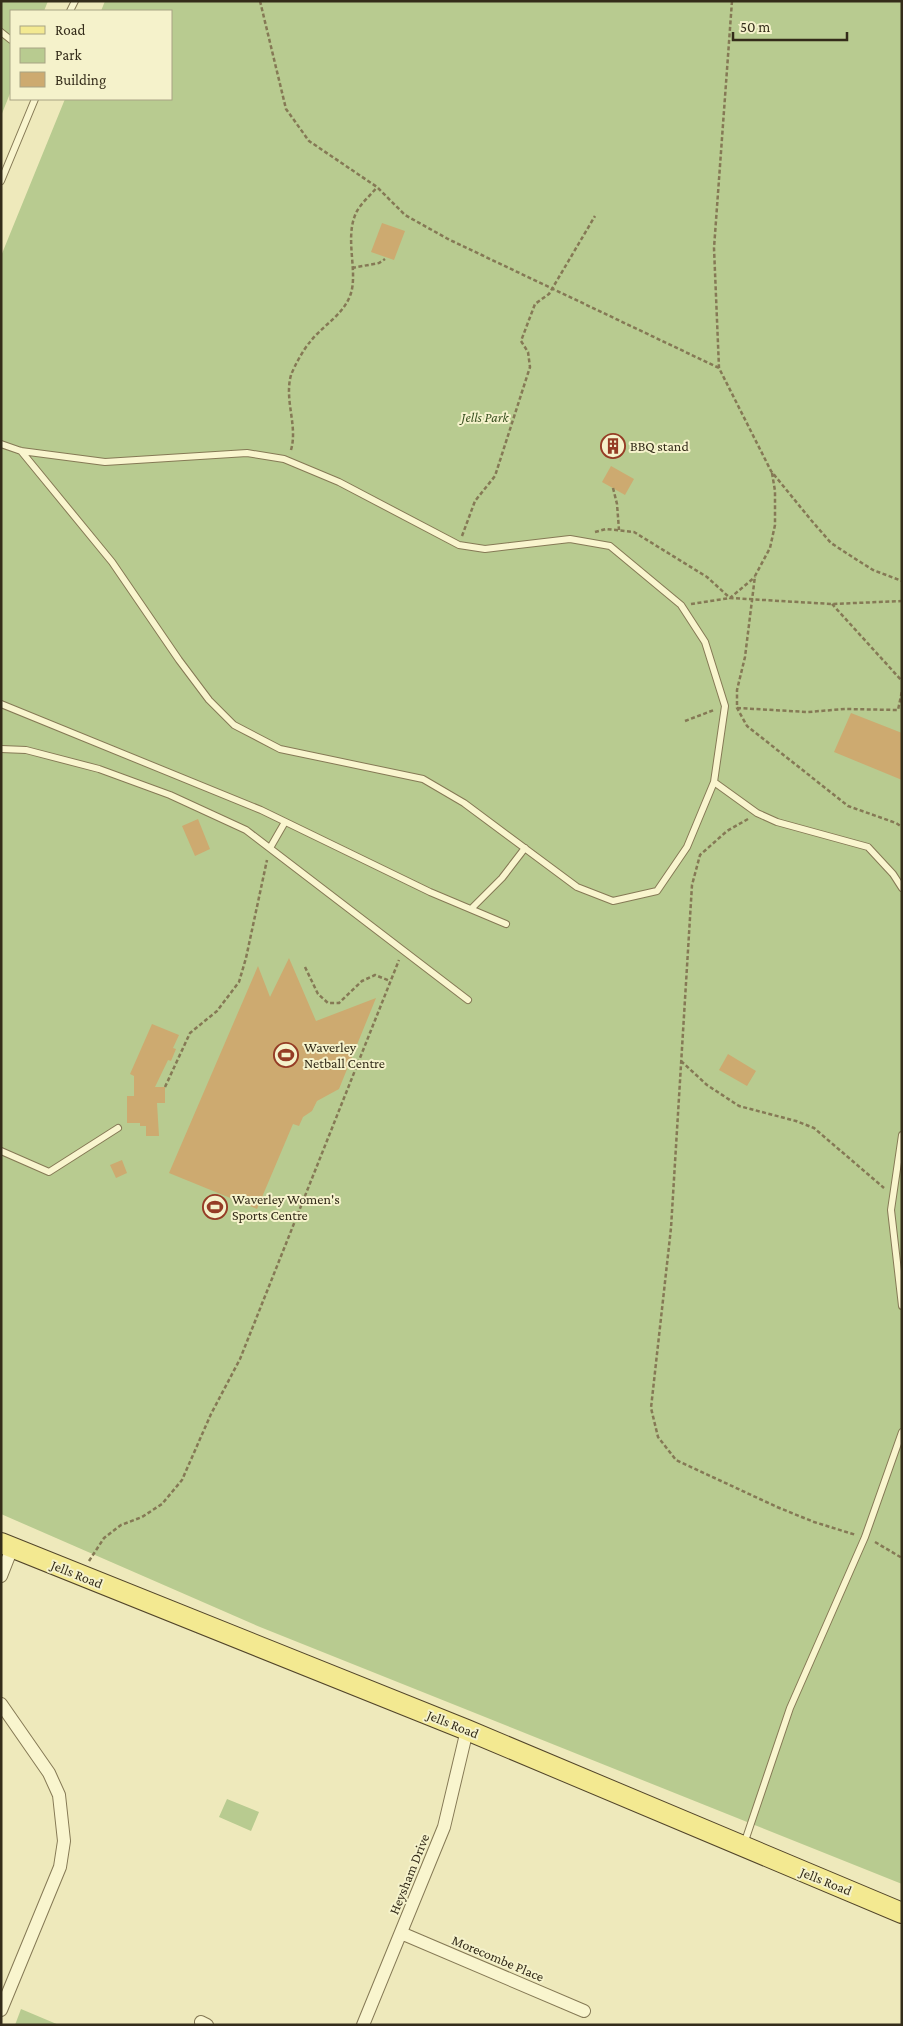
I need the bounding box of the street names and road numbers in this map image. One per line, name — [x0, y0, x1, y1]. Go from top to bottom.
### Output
street label: Jells Road — [47, 1556, 106, 1592]
street label: Jells Road — [423, 1706, 482, 1742]
street label: Heysham Drive — [386, 1831, 432, 1917]
street label: Jells Road — [796, 1863, 855, 1899]
street label: Morecombe Place — [450, 1931, 546, 1985]

